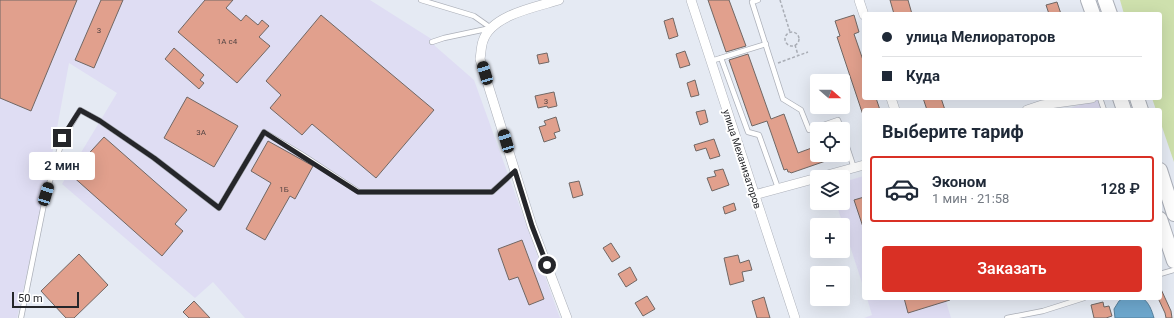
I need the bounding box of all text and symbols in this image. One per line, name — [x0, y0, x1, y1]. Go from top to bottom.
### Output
house number: 3 — [97, 26, 101, 35]
text: улица Мелиораторов — [906, 28, 1055, 46]
house number: 1А с4 — [217, 37, 238, 46]
car — [476, 60, 494, 86]
text: Куда — [906, 67, 940, 85]
north arrow — [810, 74, 850, 114]
map controls — [810, 74, 850, 306]
house number: 3 — [544, 97, 548, 106]
street label: улица Механизаторов — [721, 108, 763, 210]
text: Выберите тариф — [882, 121, 1024, 142]
button: locate — [810, 122, 850, 162]
house number: 3А — [196, 128, 207, 137]
car — [497, 128, 515, 154]
route end — [53, 129, 71, 147]
callout: 2 мин — [29, 152, 95, 180]
text: 2 мин — [44, 158, 80, 173]
button: layers — [810, 170, 850, 210]
icon: car — [884, 171, 920, 207]
text: Эконом — [932, 173, 987, 191]
text: 128 ₽ — [1100, 180, 1140, 198]
car — [37, 181, 55, 207]
house number: 1Б — [279, 185, 289, 194]
text: 1 мин · 21:58 — [932, 191, 1009, 206]
button: + — [810, 218, 850, 258]
button: Заказать — [882, 246, 1142, 292]
route start — [538, 256, 556, 274]
button: − — [810, 266, 850, 306]
scale bar — [12, 290, 79, 309]
text: 50 m — [18, 292, 43, 305]

